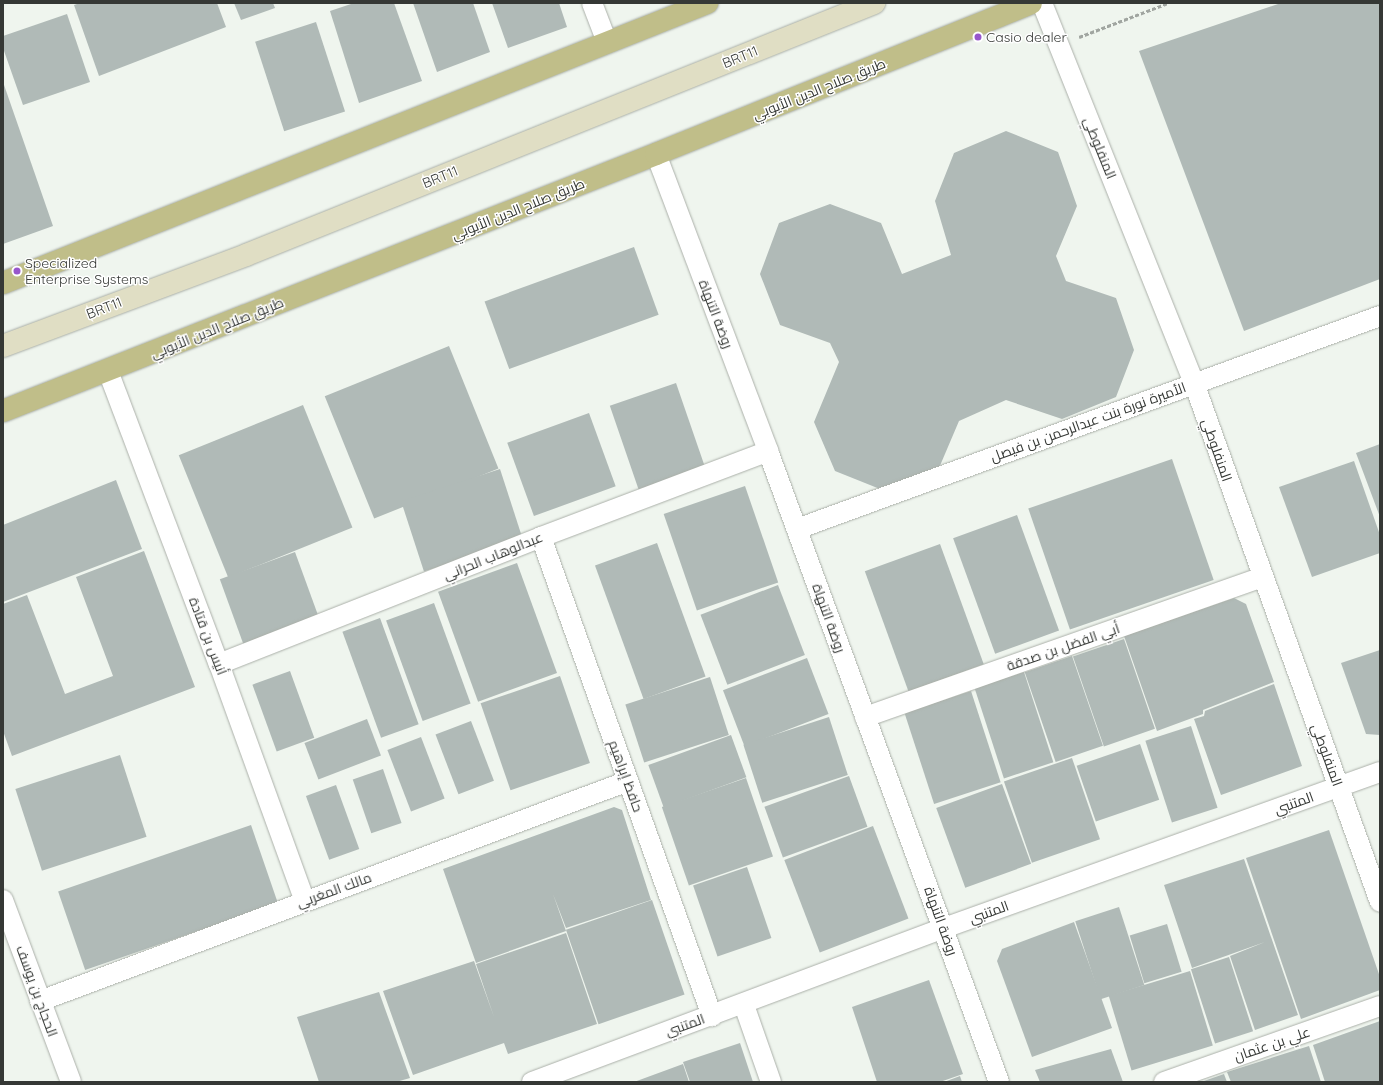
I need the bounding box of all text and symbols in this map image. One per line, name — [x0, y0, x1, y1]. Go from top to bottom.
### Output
place label: Casio dealer — [986, 29, 1067, 45]
marker: Casio dealer — [973, 32, 983, 42]
street label: BRT11 — [720, 42, 760, 72]
street label: طريق صلاح الدين الأيوبي — [750, 55, 888, 123]
street label: المنفلوطي — [1080, 115, 1120, 181]
street label: BRT11 — [420, 162, 460, 192]
street label: طريق صلاح الدين الأيوبي — [449, 175, 587, 243]
place label: Specialized Enterprise Systems — [25, 255, 148, 288]
marker: Specialized Enterprise Systems — [12, 266, 22, 276]
street label: روضة التنهاة — [695, 277, 737, 351]
street label: BRT11 — [84, 294, 124, 322]
street label: طريق صلاح الدين الأيوبي — [148, 294, 286, 362]
street label: الأميرة نورة بنت عبدالرحمن بن فيصل — [988, 379, 1188, 465]
street label: المنفلوطي — [1198, 416, 1236, 484]
street label: عبدالوهاب الحراني — [441, 528, 545, 584]
street label: روضة التنهاة — [809, 581, 849, 655]
street label: أنيس بن قتادة — [185, 595, 231, 677]
street label: أبي الفضل بن صدقة — [1004, 620, 1122, 674]
street label: المنفلوطي — [1308, 721, 1346, 789]
street label: حافظ إبراهيم — [605, 738, 647, 814]
street label: المتنبي — [1272, 788, 1316, 818]
street label: مالك المغربي — [294, 869, 374, 911]
street label: روضة التنهاة — [921, 884, 961, 958]
street label: المتنبي — [967, 897, 1011, 927]
street label: الحجاج بن يوسف — [13, 943, 61, 1039]
street label: المتنبي — [663, 1010, 707, 1040]
street label: علي بن عثمان — [1232, 1023, 1312, 1065]

